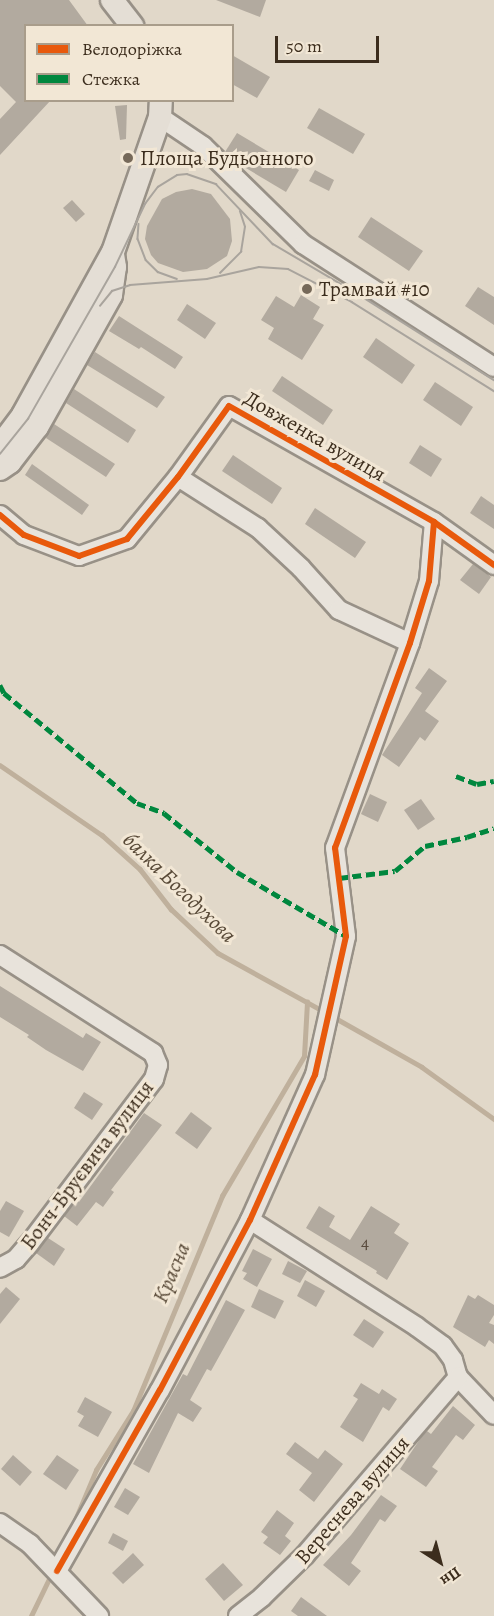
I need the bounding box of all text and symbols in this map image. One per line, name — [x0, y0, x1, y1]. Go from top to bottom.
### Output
legend — [24, 24, 234, 102]
scale bar — [278, 24, 382, 62]
text: 50 m — [286, 34, 322, 58]
text: Велодоріжка — [82, 37, 182, 61]
text: Стежка — [82, 67, 140, 91]
place label: Площа Будьонного — [140, 145, 314, 171]
marker: Площа Будьонного — [121, 151, 135, 165]
place label: Трамвай #10 — [319, 276, 430, 302]
marker: Трамвай #10 — [300, 282, 314, 296]
street label: Довженка вулиця — [240, 385, 390, 487]
water label: балка Богодухова — [117, 827, 241, 949]
street label: Бонч-Бруєвича вулиця — [15, 1076, 159, 1254]
house number: 4 — [361, 1231, 369, 1253]
water label: Красна — [148, 1239, 196, 1307]
street label: Вереснева вулиця — [290, 1431, 414, 1569]
north arrow — [410, 1532, 470, 1592]
text: Пн — [436, 1562, 466, 1592]

